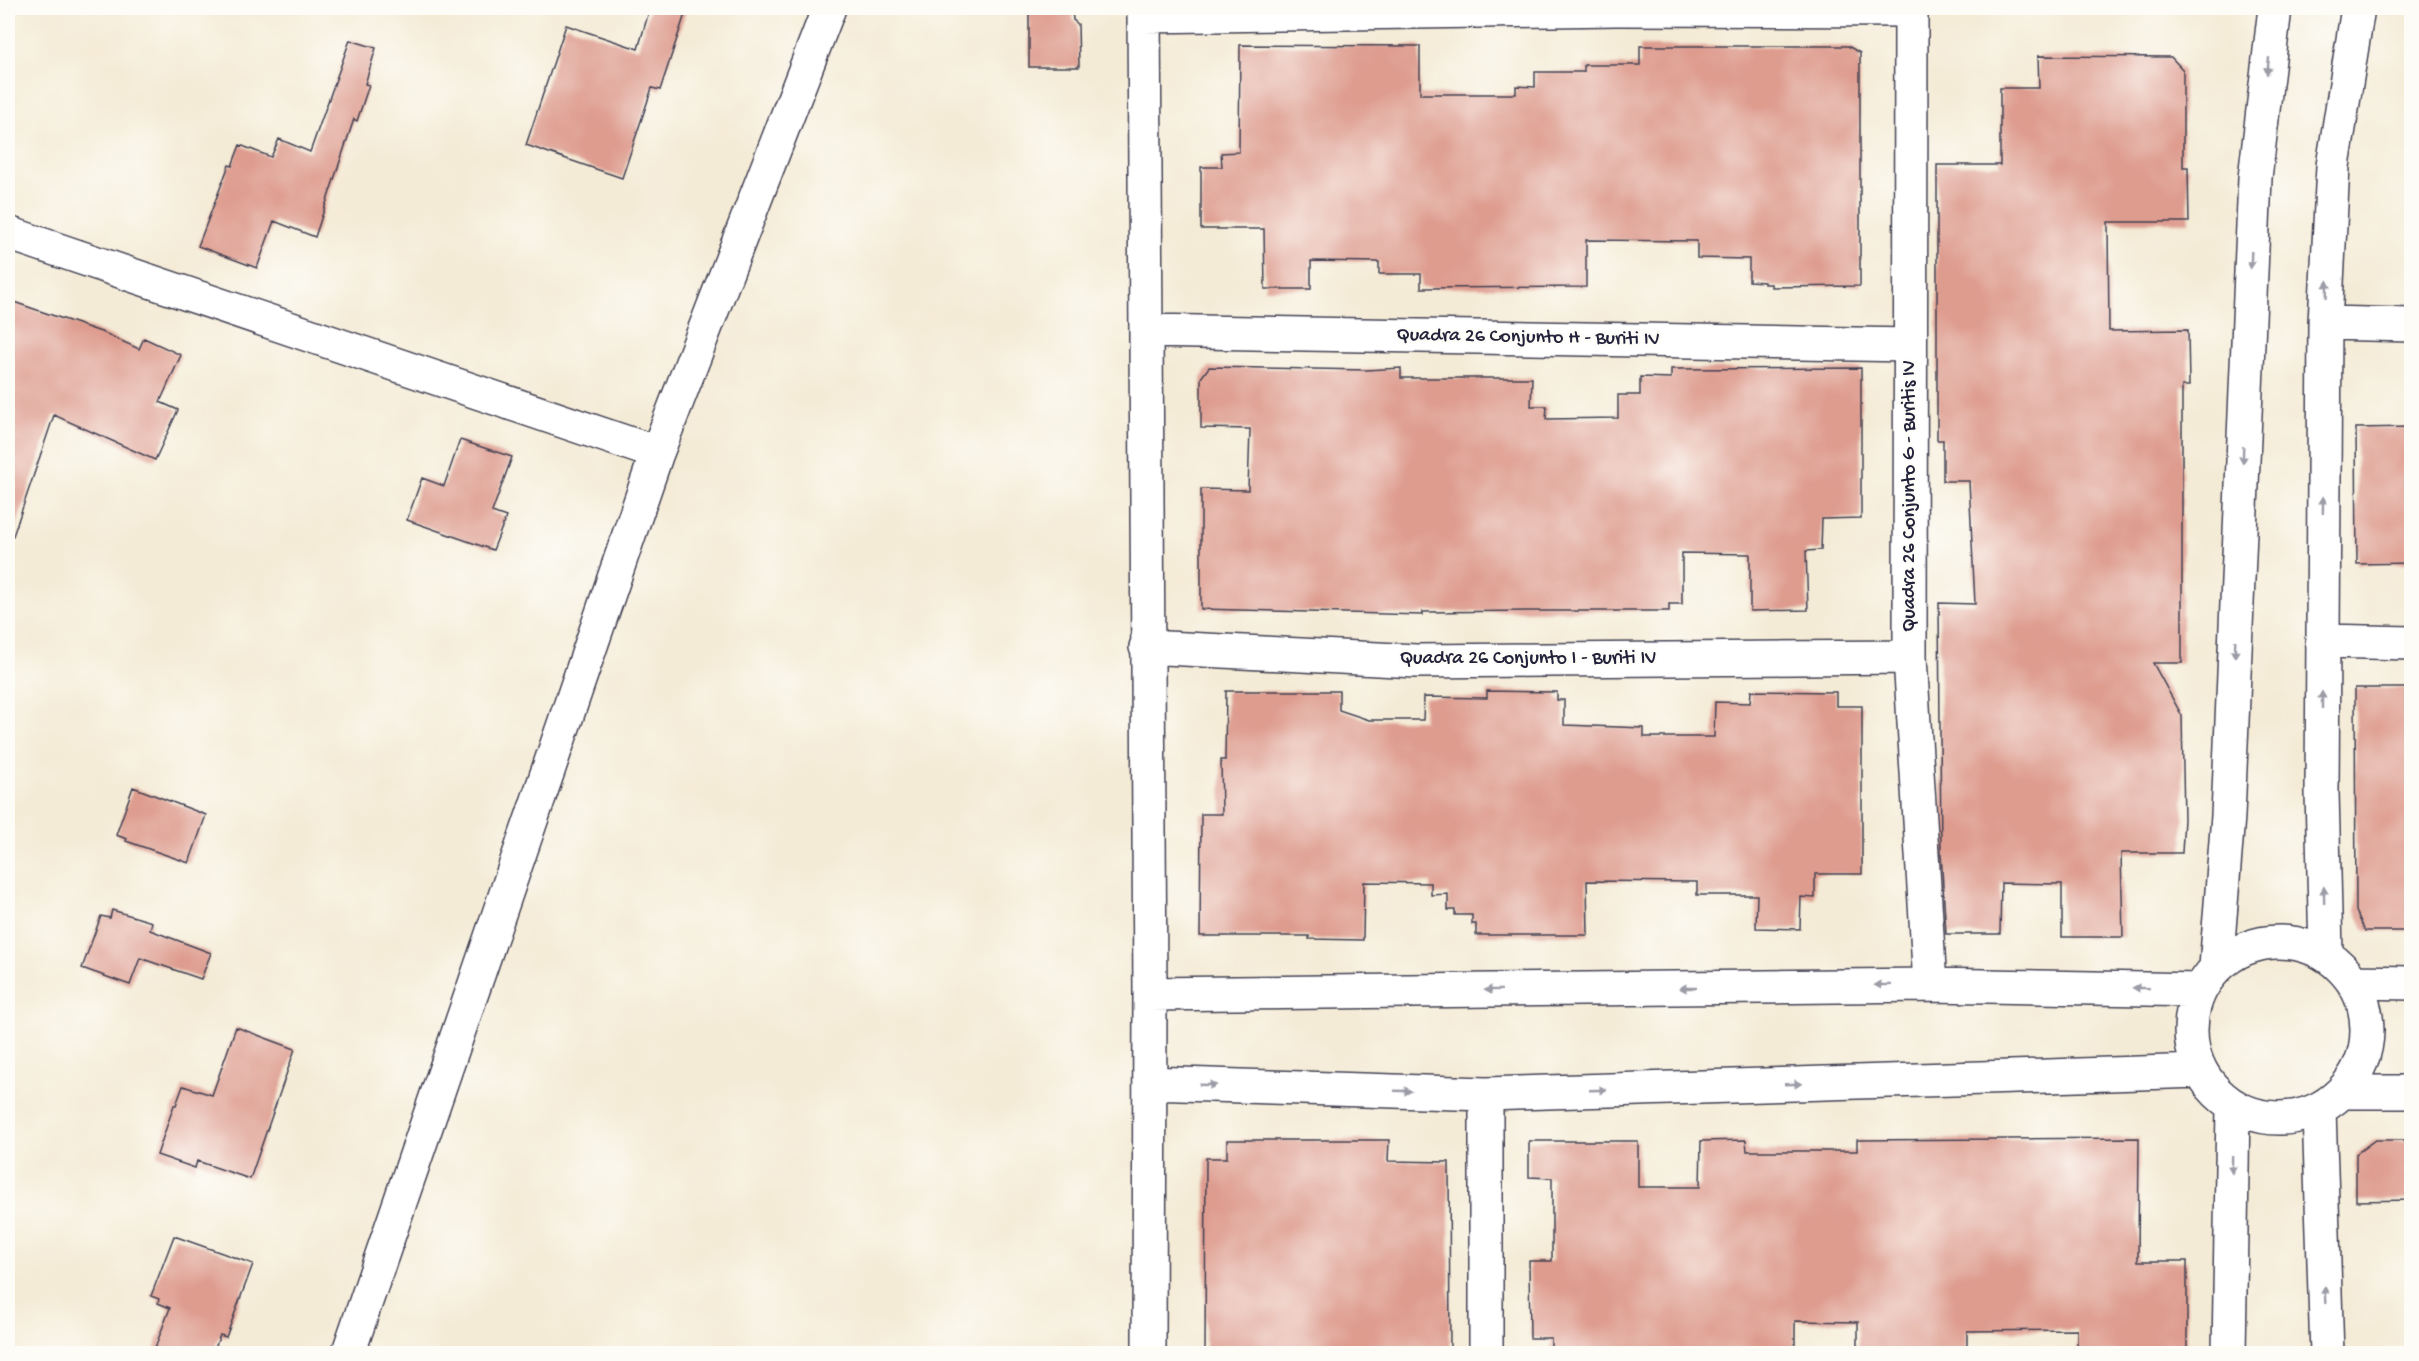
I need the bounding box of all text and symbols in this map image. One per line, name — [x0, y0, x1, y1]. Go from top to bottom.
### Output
one-way arrow — [2263, 56, 2273, 75]
one-way arrow — [2247, 250, 2256, 269]
one-way arrow — [2322, 279, 2331, 298]
street label: Quadra 26 Conjunto H - Buriti IV — [1396, 324, 1660, 352]
street label: Quadra 26 Conjunto G - Buritis IV — [1899, 360, 1922, 632]
one-way arrow — [2239, 445, 2248, 464]
one-way arrow — [2319, 495, 2328, 514]
one-way arrow — [2231, 640, 2240, 659]
street label: Quadra 26 Conjunto I - Buriti IV — [1400, 648, 1656, 671]
one-way arrow — [2317, 690, 2327, 709]
one-way arrow — [2320, 885, 2329, 904]
one-way arrow — [1874, 980, 1893, 990]
one-way arrow — [1679, 983, 1698, 992]
one-way arrow — [2132, 984, 2151, 993]
one-way arrow — [1484, 985, 1503, 995]
one-way arrow — [1783, 1079, 1802, 1088]
one-way arrow — [1199, 1080, 1218, 1089]
one-way arrow — [1588, 1086, 1607, 1095]
one-way arrow — [1393, 1087, 1412, 1096]
one-way arrow — [2227, 1156, 2237, 1175]
one-way arrow — [2321, 1286, 2330, 1305]

